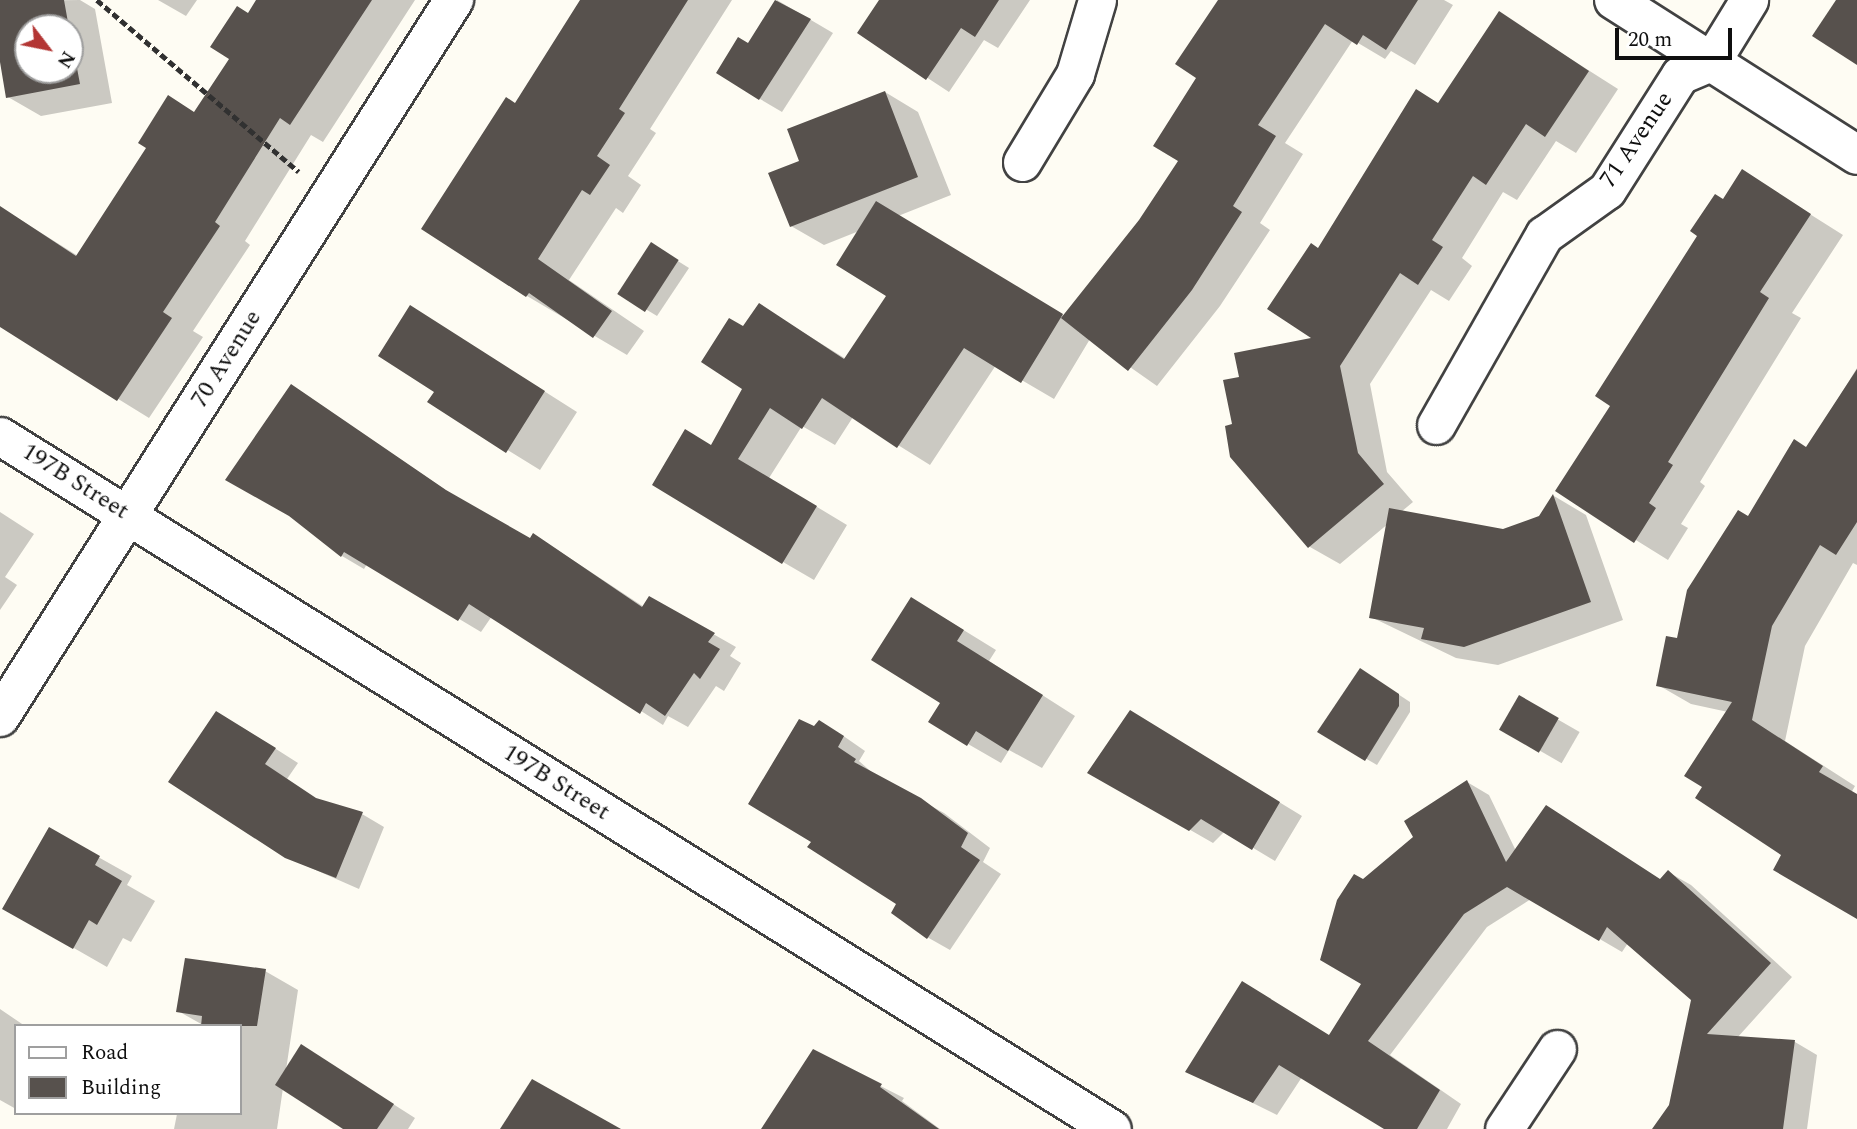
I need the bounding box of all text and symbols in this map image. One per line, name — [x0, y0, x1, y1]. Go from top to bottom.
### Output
north arrow — [14, 14, 84, 84]
scale bar — [1619, 14, 1736, 58]
text: 20 m — [1628, 24, 1672, 56]
text: N — [49, 45, 82, 74]
street label: 71 Avenue — [1595, 87, 1679, 193]
street label: 70 Avenue — [186, 305, 268, 413]
street label: 197B Street — [16, 438, 134, 526]
street label: 197B Street — [497, 739, 615, 827]
legend — [14, 1024, 242, 1115]
text: Road — [81, 1037, 128, 1069]
text: Building — [81, 1072, 161, 1104]

